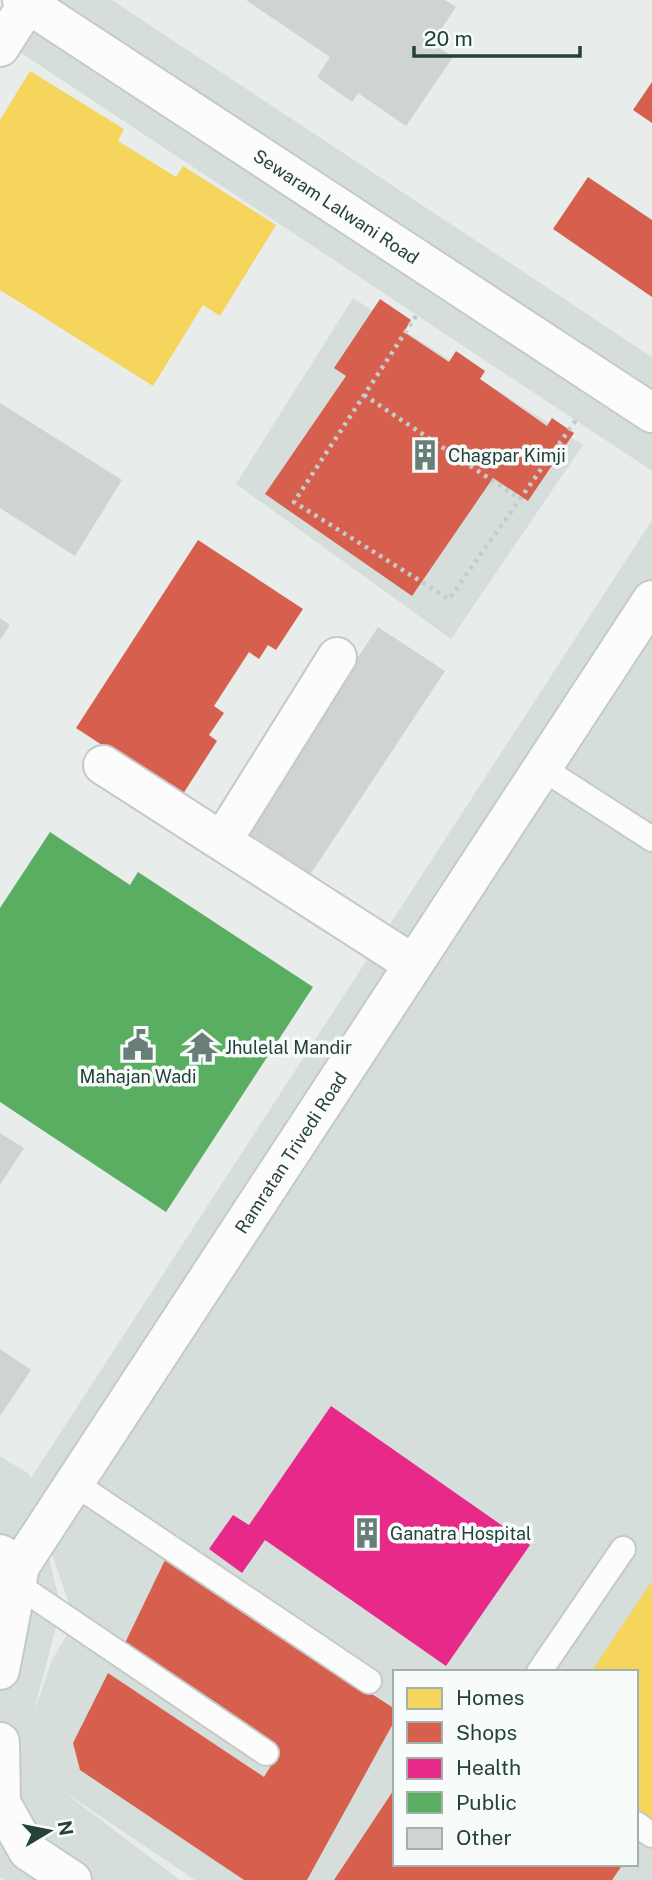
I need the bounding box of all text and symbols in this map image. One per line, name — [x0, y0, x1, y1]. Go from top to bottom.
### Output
scale bar — [414, 14, 580, 58]
text: 20 m — [424, 26, 473, 51]
street label: Sewaram Lalwani Road — [250, 144, 423, 268]
building icon: Chagpar Kimji — [408, 438, 442, 472]
place label: Chagpar Kimji — [448, 445, 566, 466]
public building icon: Mahajan Wadi — [121, 1028, 155, 1062]
temple icon: Jhulelal Mandir — [185, 1030, 219, 1064]
place label: Jhulelal Mandir — [225, 1037, 352, 1058]
place label: Mahajan Wadi — [80, 1066, 196, 1087]
street label: Ramratan Trivedi Road — [230, 1068, 351, 1237]
building icon: Ganatra Hospital — [350, 1516, 384, 1550]
place label: Ganatra Hospital — [390, 1523, 532, 1544]
legend — [393, 1670, 638, 1866]
text: Homes — [456, 1685, 524, 1710]
text: Shops — [456, 1720, 517, 1745]
text: Health — [456, 1755, 521, 1780]
text: Public — [456, 1790, 517, 1815]
north arrow — [14, 1796, 84, 1866]
text: N — [54, 1819, 78, 1837]
text: Other — [456, 1825, 512, 1850]

